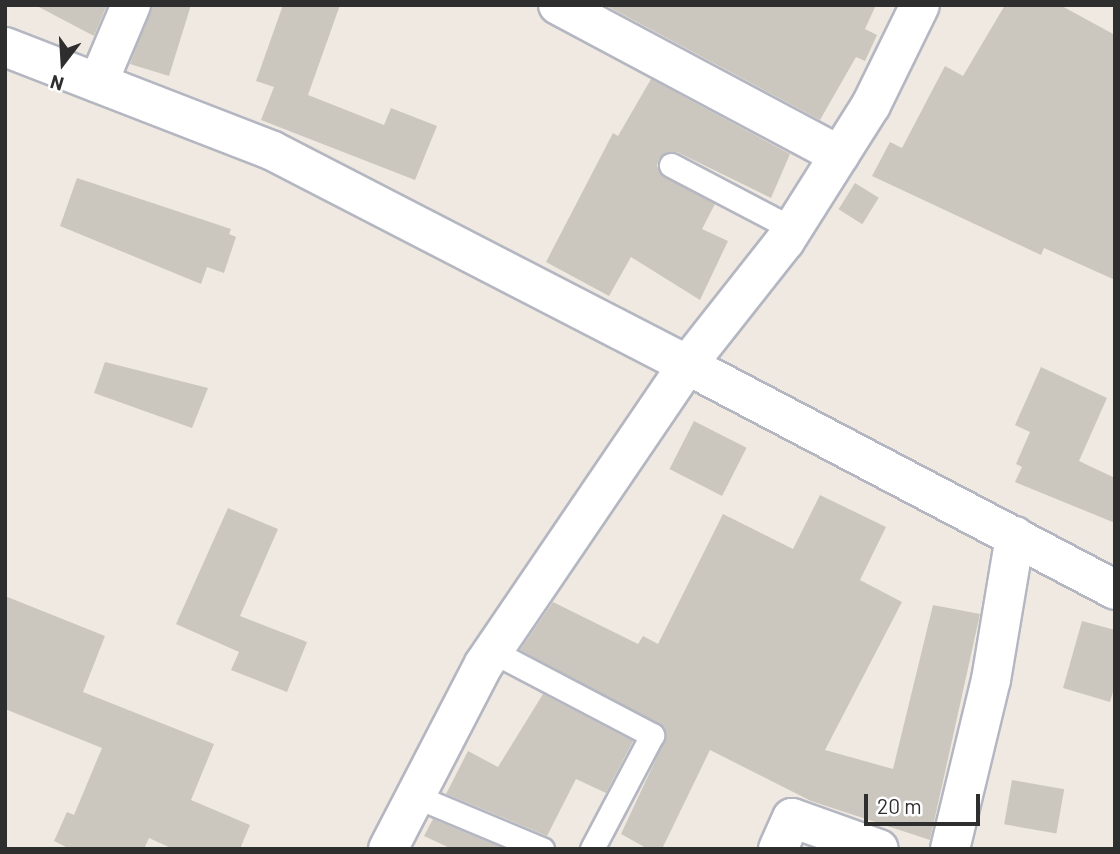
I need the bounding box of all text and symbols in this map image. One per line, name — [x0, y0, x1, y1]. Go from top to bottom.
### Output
north arrow — [28, 28, 98, 98]
text: N — [47, 71, 66, 96]
scale bar — [868, 780, 984, 824]
text: 20 m — [877, 793, 922, 818]

